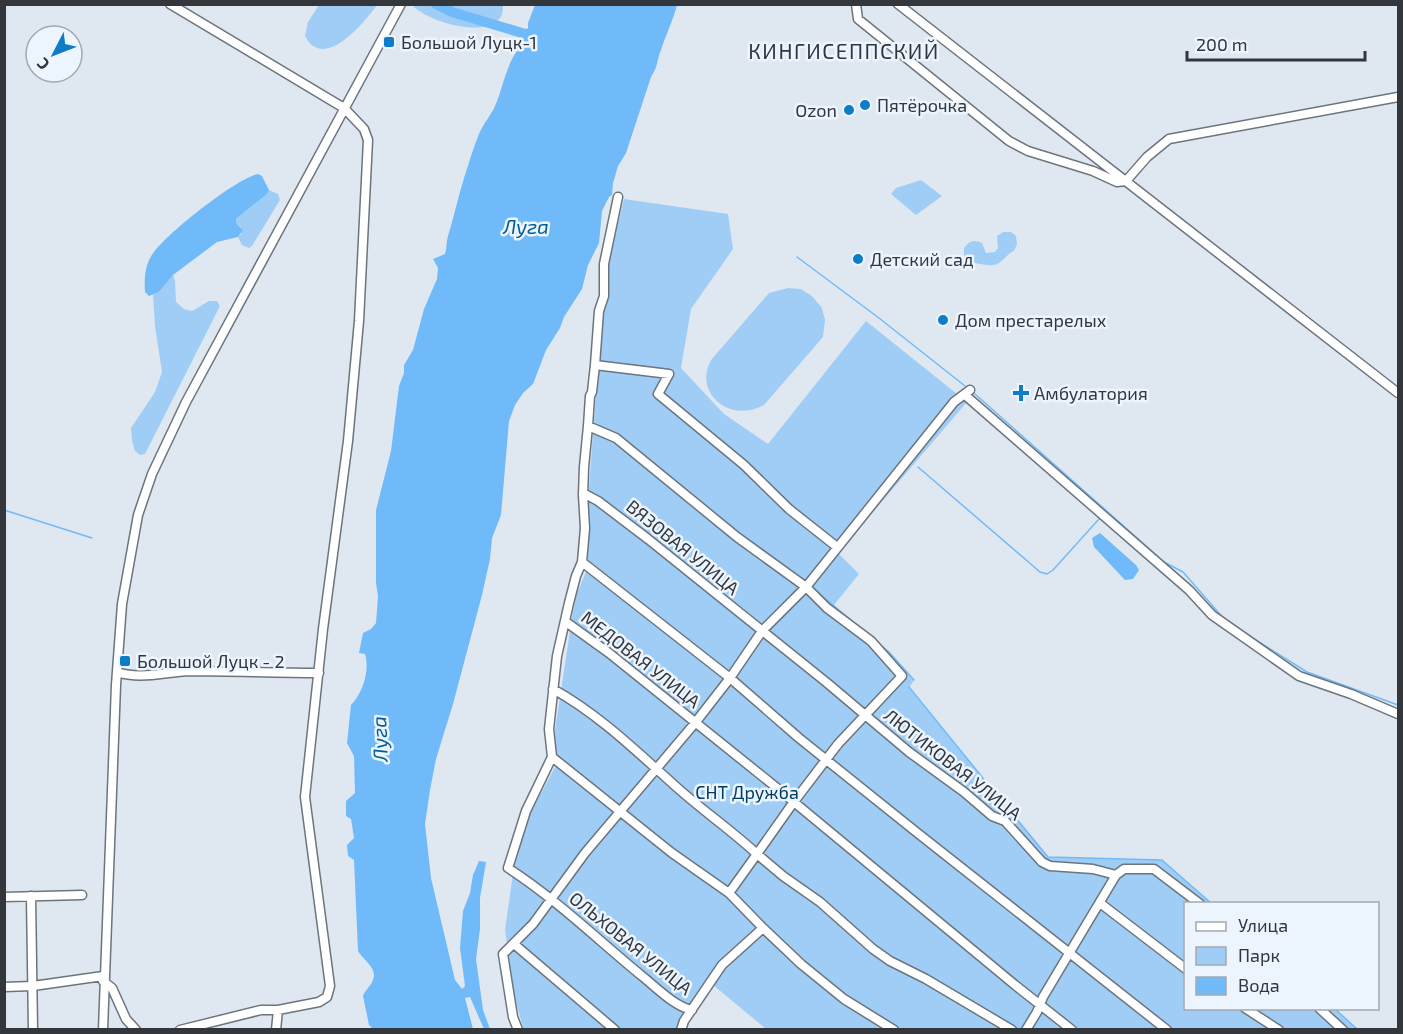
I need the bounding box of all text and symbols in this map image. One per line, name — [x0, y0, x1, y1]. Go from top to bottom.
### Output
north arrow — [24, 24, 84, 84]
scale bar — [1187, 24, 1366, 62]
place label: Большой Луцк-1 — [401, 31, 537, 53]
text: 200 m — [1196, 33, 1248, 55]
marker: Большой Луцк-1 — [382, 35, 396, 49]
district label: КИНГИСЕППСКИЙ — [748, 38, 940, 63]
text: С — [32, 55, 53, 74]
place label: Пятёрочка — [877, 94, 967, 116]
marker: Пятёрочка — [858, 98, 872, 112]
place label: Ozon — [795, 99, 837, 121]
marker: Ozon — [842, 103, 856, 117]
water label: Луга — [502, 214, 549, 238]
place label: Детский сад — [870, 248, 974, 270]
marker: Детский сад — [851, 252, 865, 266]
place label: Дом престарелых — [955, 309, 1107, 331]
marker: Дом престарелых — [936, 313, 950, 327]
place label: Амбулатория — [1034, 382, 1148, 404]
marker: Амбулатория — [1012, 384, 1030, 402]
street label: ВЯЗОВАЯ УЛИЦА — [622, 495, 744, 600]
street label: МЕДОВАЯ УЛИЦА — [577, 606, 705, 713]
place label: Большой Луцк - 2 — [137, 650, 285, 672]
marker: Большой Луцк - 2 — [118, 654, 132, 668]
street label: ЛЮТИКОВАЯ УЛИЦА — [880, 704, 1027, 825]
water label: Луга — [366, 716, 392, 763]
park label: СНТ Дружба — [695, 781, 799, 803]
street label: ОЛЬХОВАЯ УЛИЦА — [565, 887, 697, 1000]
legend — [1184, 902, 1379, 1010]
text: Улица — [1238, 914, 1288, 936]
text: Парк — [1238, 944, 1280, 966]
text: Вода — [1238, 974, 1280, 996]

